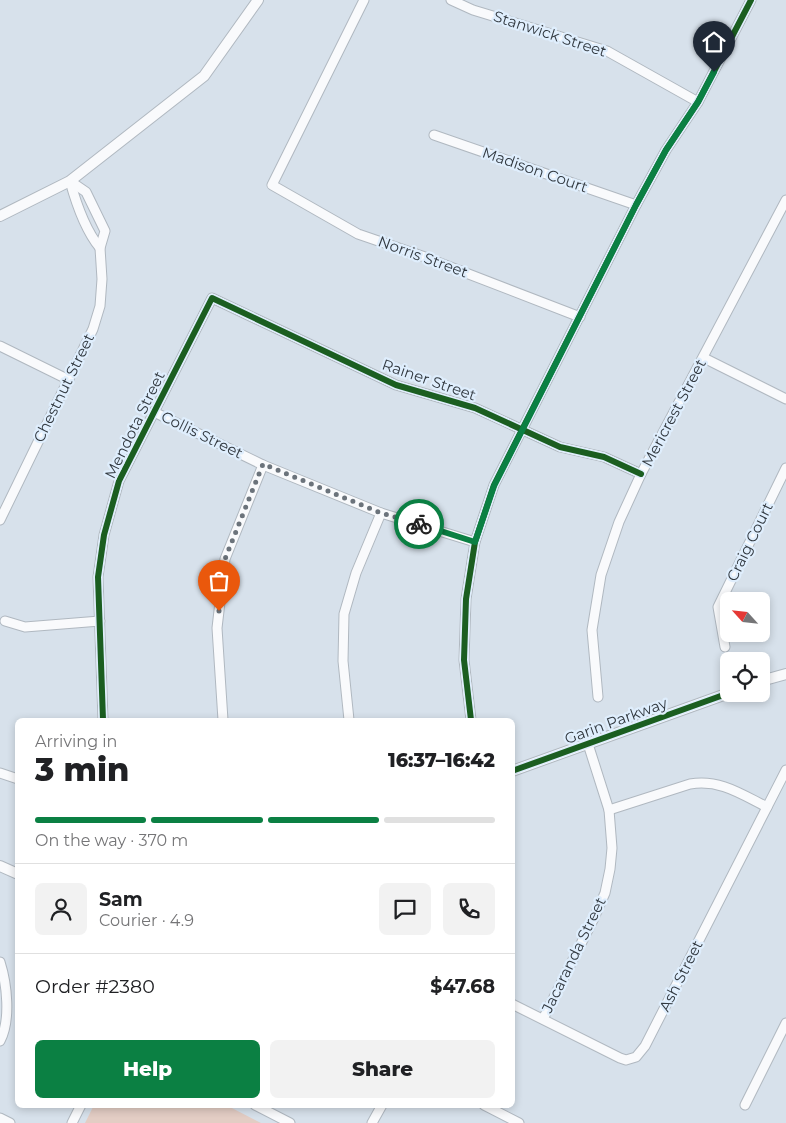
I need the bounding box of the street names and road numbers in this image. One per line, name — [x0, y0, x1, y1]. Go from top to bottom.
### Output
street label: Stanwick Street — [491, 6, 609, 61]
street label: Madison Court — [480, 143, 590, 196]
street label: Norris Street — [376, 232, 471, 282]
street label: Chestnut Street — [29, 330, 98, 445]
street label: Rainer Street — [380, 355, 479, 404]
street label: Mericrest Street — [637, 356, 710, 470]
street label: Mendota Street — [100, 368, 169, 482]
street label: Collis Street — [158, 407, 246, 462]
street label: Craig Court — [722, 499, 777, 584]
street label: Garin Parkway — [562, 693, 671, 748]
street label: Jacaranda Street — [537, 894, 610, 1017]
street label: Ash Street — [655, 937, 707, 1015]

